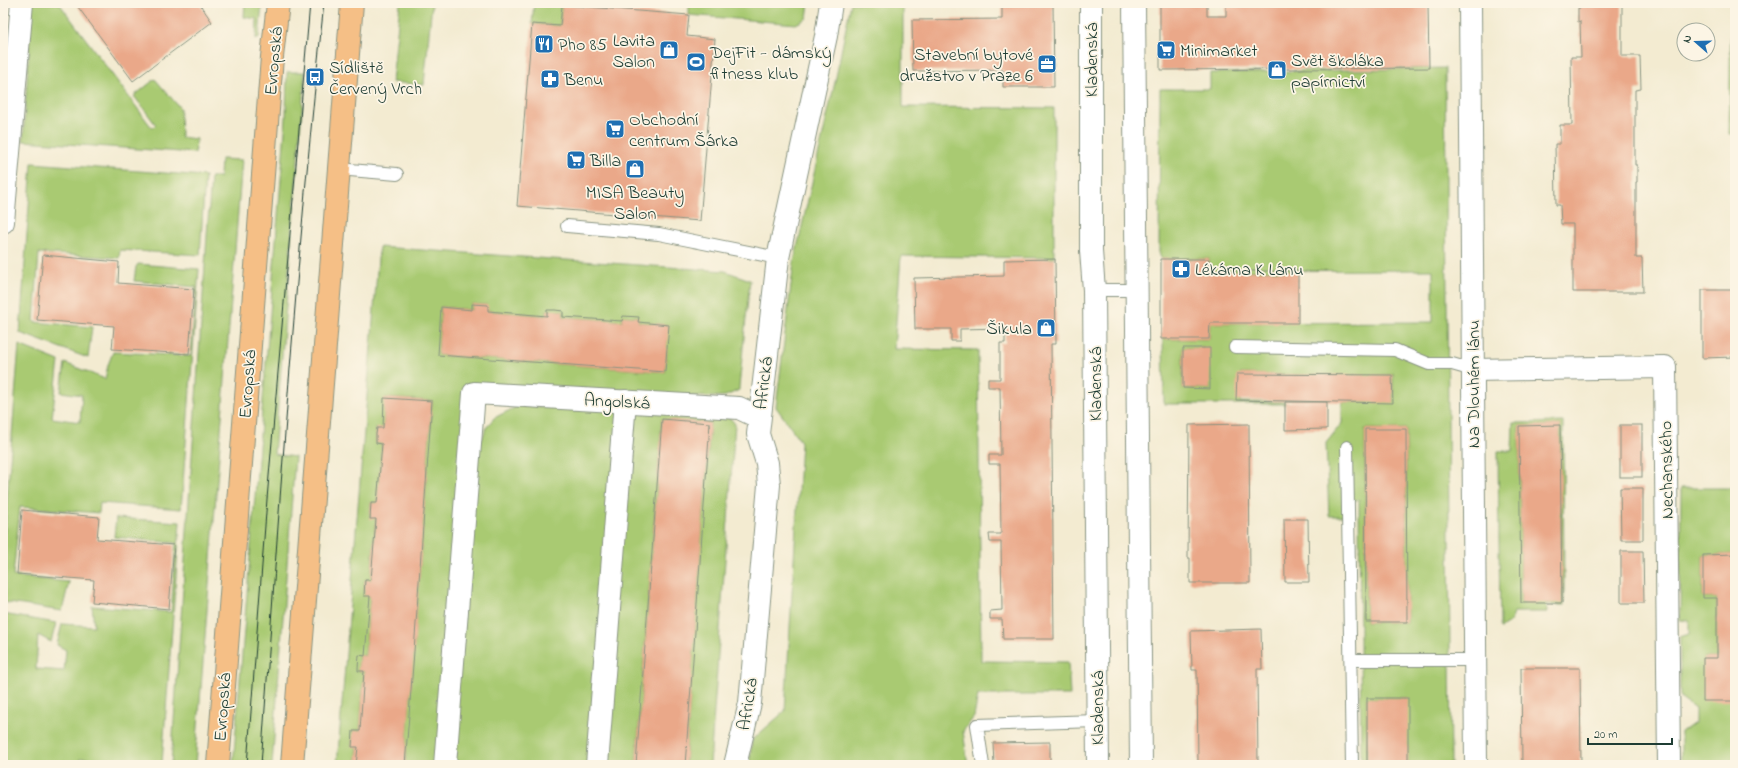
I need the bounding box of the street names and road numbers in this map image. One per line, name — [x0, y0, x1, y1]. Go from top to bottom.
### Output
street label: Kladenská — [1080, 23, 1106, 97]
street label: Evropská — [259, 26, 291, 97]
street label: Na Dlouhém lánu — [1462, 320, 1488, 448]
street label: Kladenská — [1084, 347, 1110, 421]
street label: Evropská — [234, 349, 264, 419]
street label: Africká — [749, 355, 781, 411]
street label: Angolská — [583, 388, 651, 419]
street label: Nechanského — [1654, 421, 1682, 519]
street label: Kladenská — [1086, 671, 1112, 745]
street label: Evropská — [209, 672, 239, 742]
street label: Africká — [732, 676, 766, 732]

